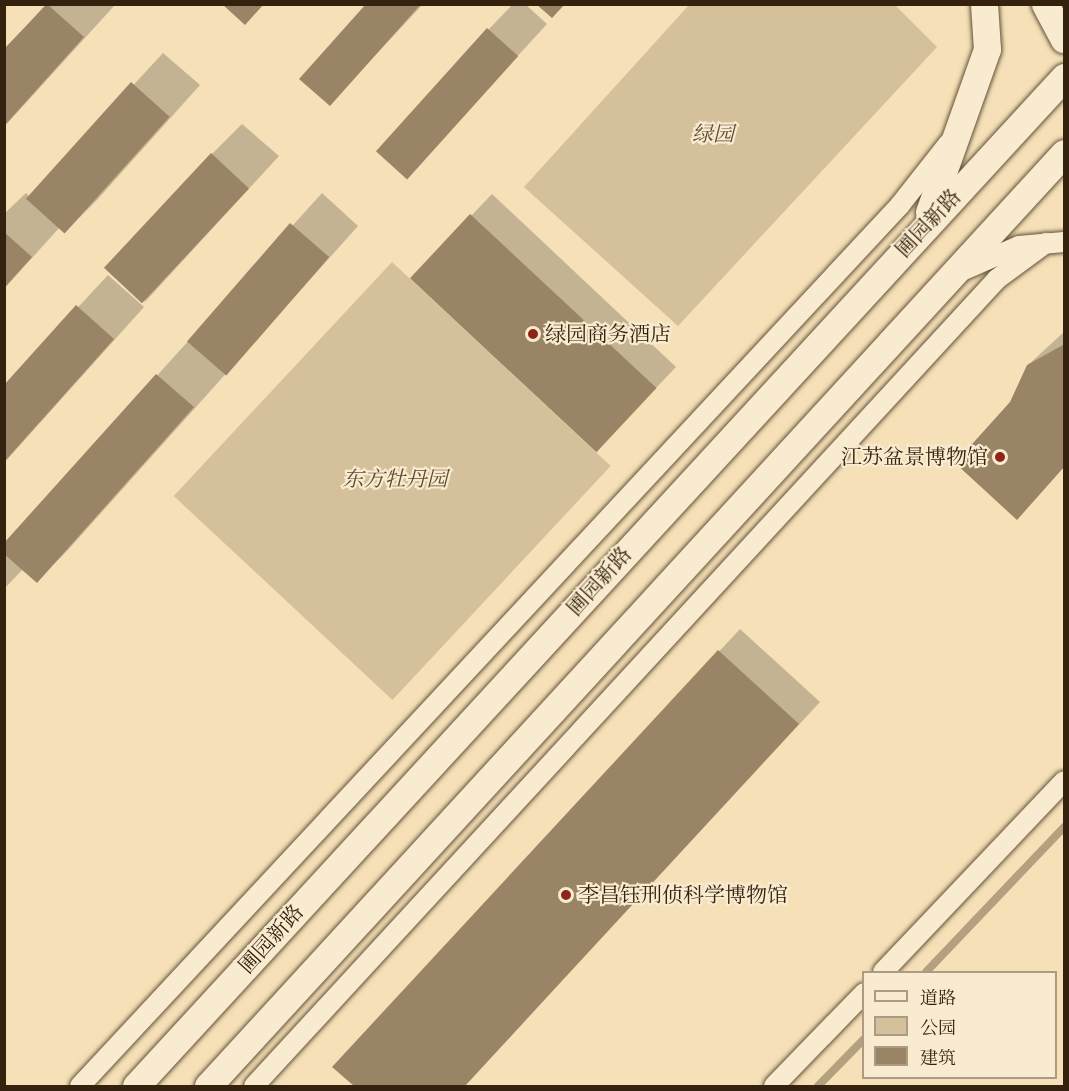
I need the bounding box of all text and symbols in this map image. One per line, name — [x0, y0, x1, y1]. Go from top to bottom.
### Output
park label: 绿园 — [692, 121, 734, 147]
street label: 圃园新路 — [890, 184, 966, 262]
place label: 绿园商务酒店 — [545, 321, 671, 347]
marker: 绿园商务酒店 — [526, 327, 540, 341]
place label: 江苏盆景博物馆 — [841, 444, 988, 470]
marker: 江苏盆景博物馆 — [993, 450, 1007, 464]
park label: 东方牡丹园 — [343, 466, 447, 492]
street label: 圃园新路 — [562, 541, 636, 621]
place label: 李昌钰刑侦科学博物馆 — [578, 882, 788, 908]
marker: 李昌钰刑侦科学博物馆 — [559, 888, 573, 902]
street label: 圃园新路 — [234, 899, 308, 979]
legend — [862, 971, 1057, 1079]
text: 道路 — [920, 988, 956, 1009]
text: 公园 — [920, 1018, 956, 1039]
text: 建筑 — [920, 1048, 956, 1069]

